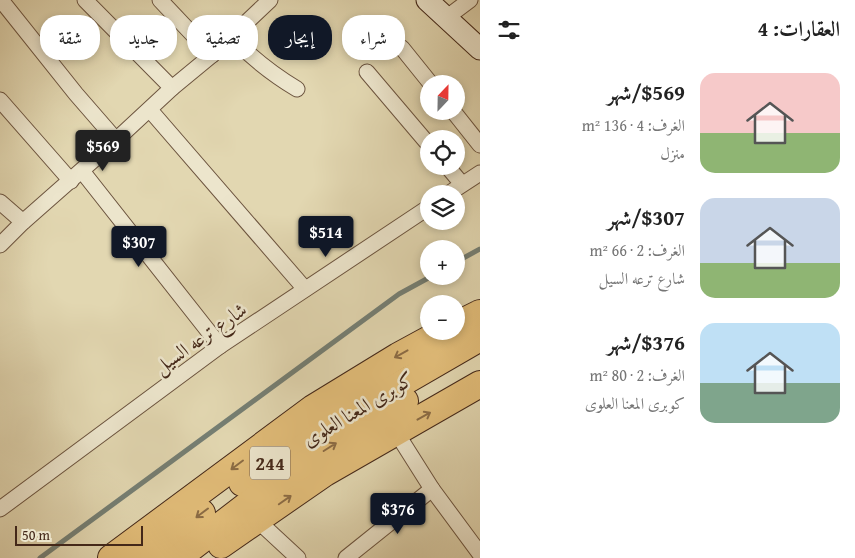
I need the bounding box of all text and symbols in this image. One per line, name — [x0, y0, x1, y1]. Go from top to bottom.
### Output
text: العقارات: 4 — [758, 13, 840, 44]
chip: شقة — [40, 15, 100, 60]
chip: جديد — [110, 15, 177, 60]
chip: تصفية — [187, 15, 258, 60]
chip: إيجار — [268, 15, 332, 60]
chip: شراء — [342, 15, 405, 60]
icon: filters — [495, 16, 523, 44]
north arrow — [420, 75, 465, 120]
map controls — [420, 75, 465, 340]
text: $569/شهر — [607, 77, 685, 108]
icon: home — [740, 93, 800, 153]
text: الغرف: 4 · 136 m² — [582, 113, 685, 137]
pin: $569 — [73, 130, 133, 172]
button: locate — [420, 130, 465, 175]
text: $569 — [86, 134, 120, 158]
text: منزل — [660, 141, 685, 165]
button: layers — [420, 185, 465, 230]
text: $307/شهر — [607, 202, 685, 233]
pin: $514 — [296, 216, 356, 258]
icon: home — [740, 218, 800, 278]
text: $514 — [309, 220, 343, 244]
pin: $307 — [109, 226, 169, 268]
text: $307 — [122, 230, 156, 254]
text: الغرف: 2 · 66 m² — [589, 238, 685, 262]
button: + — [420, 240, 465, 285]
text: شارع ترعه السيل — [599, 266, 685, 290]
street label: شارع ترعه السيل — [147, 295, 255, 384]
button: − — [420, 295, 465, 340]
text: $376/شهر — [607, 327, 685, 358]
icon: home — [740, 343, 800, 403]
one-way arrow — [394, 350, 409, 360]
text: الغرف: 2 · 80 m² — [589, 363, 685, 387]
street label: كوبرى المعنا العلوى — [297, 364, 419, 453]
text: كوبرى المعنا العلوى — [585, 391, 685, 415]
one-way arrow — [416, 410, 431, 420]
one-way arrow — [323, 441, 337, 452]
road number: 244 — [250, 446, 290, 479]
one-way arrow — [231, 459, 244, 470]
pin: $376 — [368, 492, 428, 535]
one-way arrow — [278, 495, 292, 505]
text: $376 — [381, 497, 415, 521]
one-way arrow — [196, 507, 209, 518]
scale bar — [15, 523, 142, 546]
text: 50 m — [22, 525, 50, 545]

